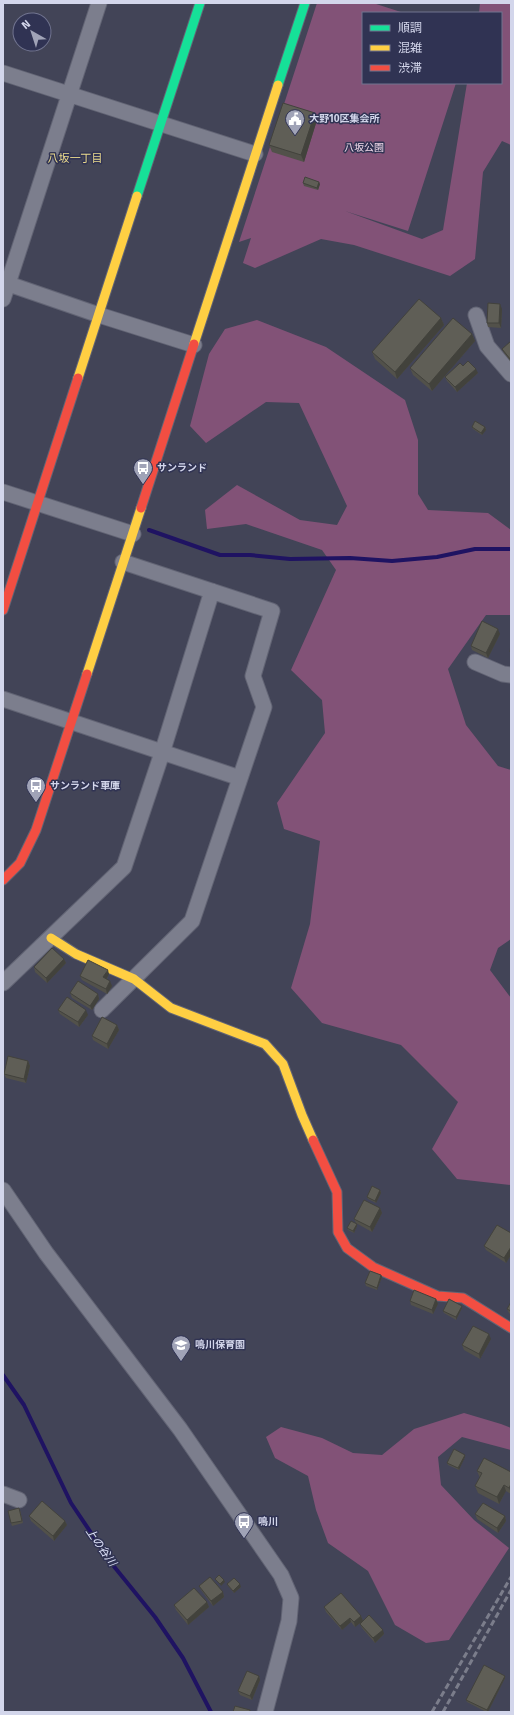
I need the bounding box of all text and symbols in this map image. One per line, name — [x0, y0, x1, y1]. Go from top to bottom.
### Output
north arrow — [12, 12, 52, 52]
legend — [362, 12, 502, 84]
text: N — [19, 17, 33, 32]
text: 順調 — [398, 21, 422, 35]
text: 混雑 — [398, 41, 422, 55]
text: 渋滞 — [398, 61, 422, 75]
public building icon: 大野10区集会所 — [284, 108, 306, 136]
place label: 大野10区集会所 — [309, 113, 380, 125]
park label: 八坂公園 — [344, 142, 384, 154]
district label: 八坂一丁目 — [48, 152, 103, 165]
bus stop icon: サンランド — [132, 457, 154, 485]
place label: サンランド — [157, 462, 207, 474]
bus stop icon: サンランド車庫 — [25, 775, 47, 803]
place label: サンランド車庫 — [50, 780, 120, 792]
school or university icon: 鳴川保育園 — [170, 1334, 192, 1362]
place label: 鳴川保育園 — [195, 1339, 245, 1351]
bus stop icon: 鳴川 — [233, 1511, 255, 1539]
place label: 鳴川 — [258, 1516, 278, 1528]
water label: 上の谷川 — [83, 1525, 120, 1570]

